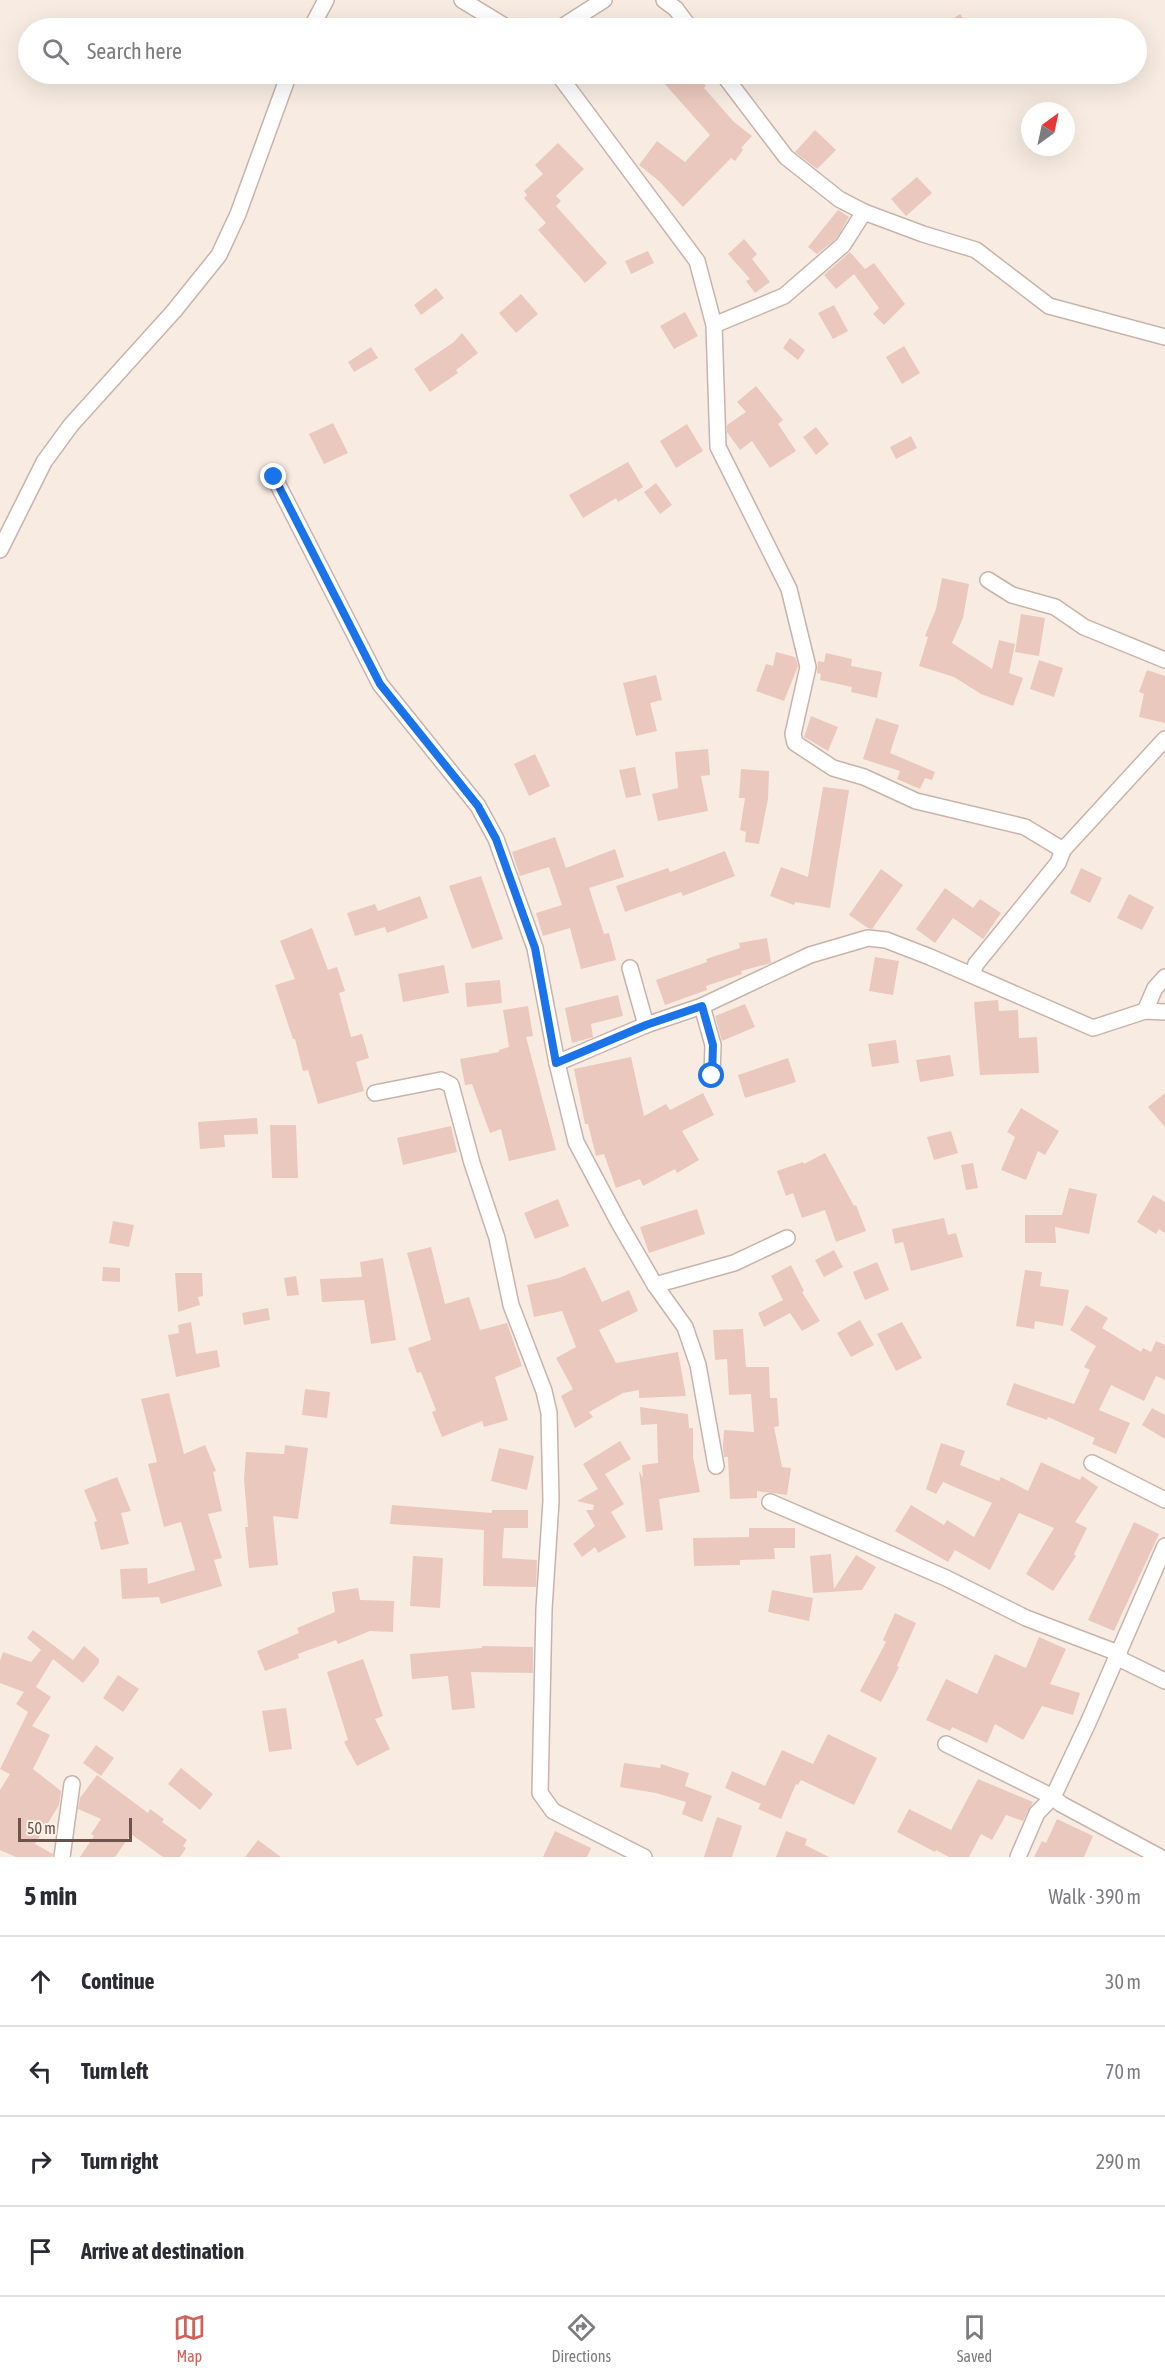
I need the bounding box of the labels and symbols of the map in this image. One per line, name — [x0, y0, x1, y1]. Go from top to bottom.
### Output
north arrow — [1021, 102, 1075, 156]
route end — [260, 463, 286, 489]
route start — [698, 1062, 724, 1088]
scale bar — [18, 1815, 132, 1842]

